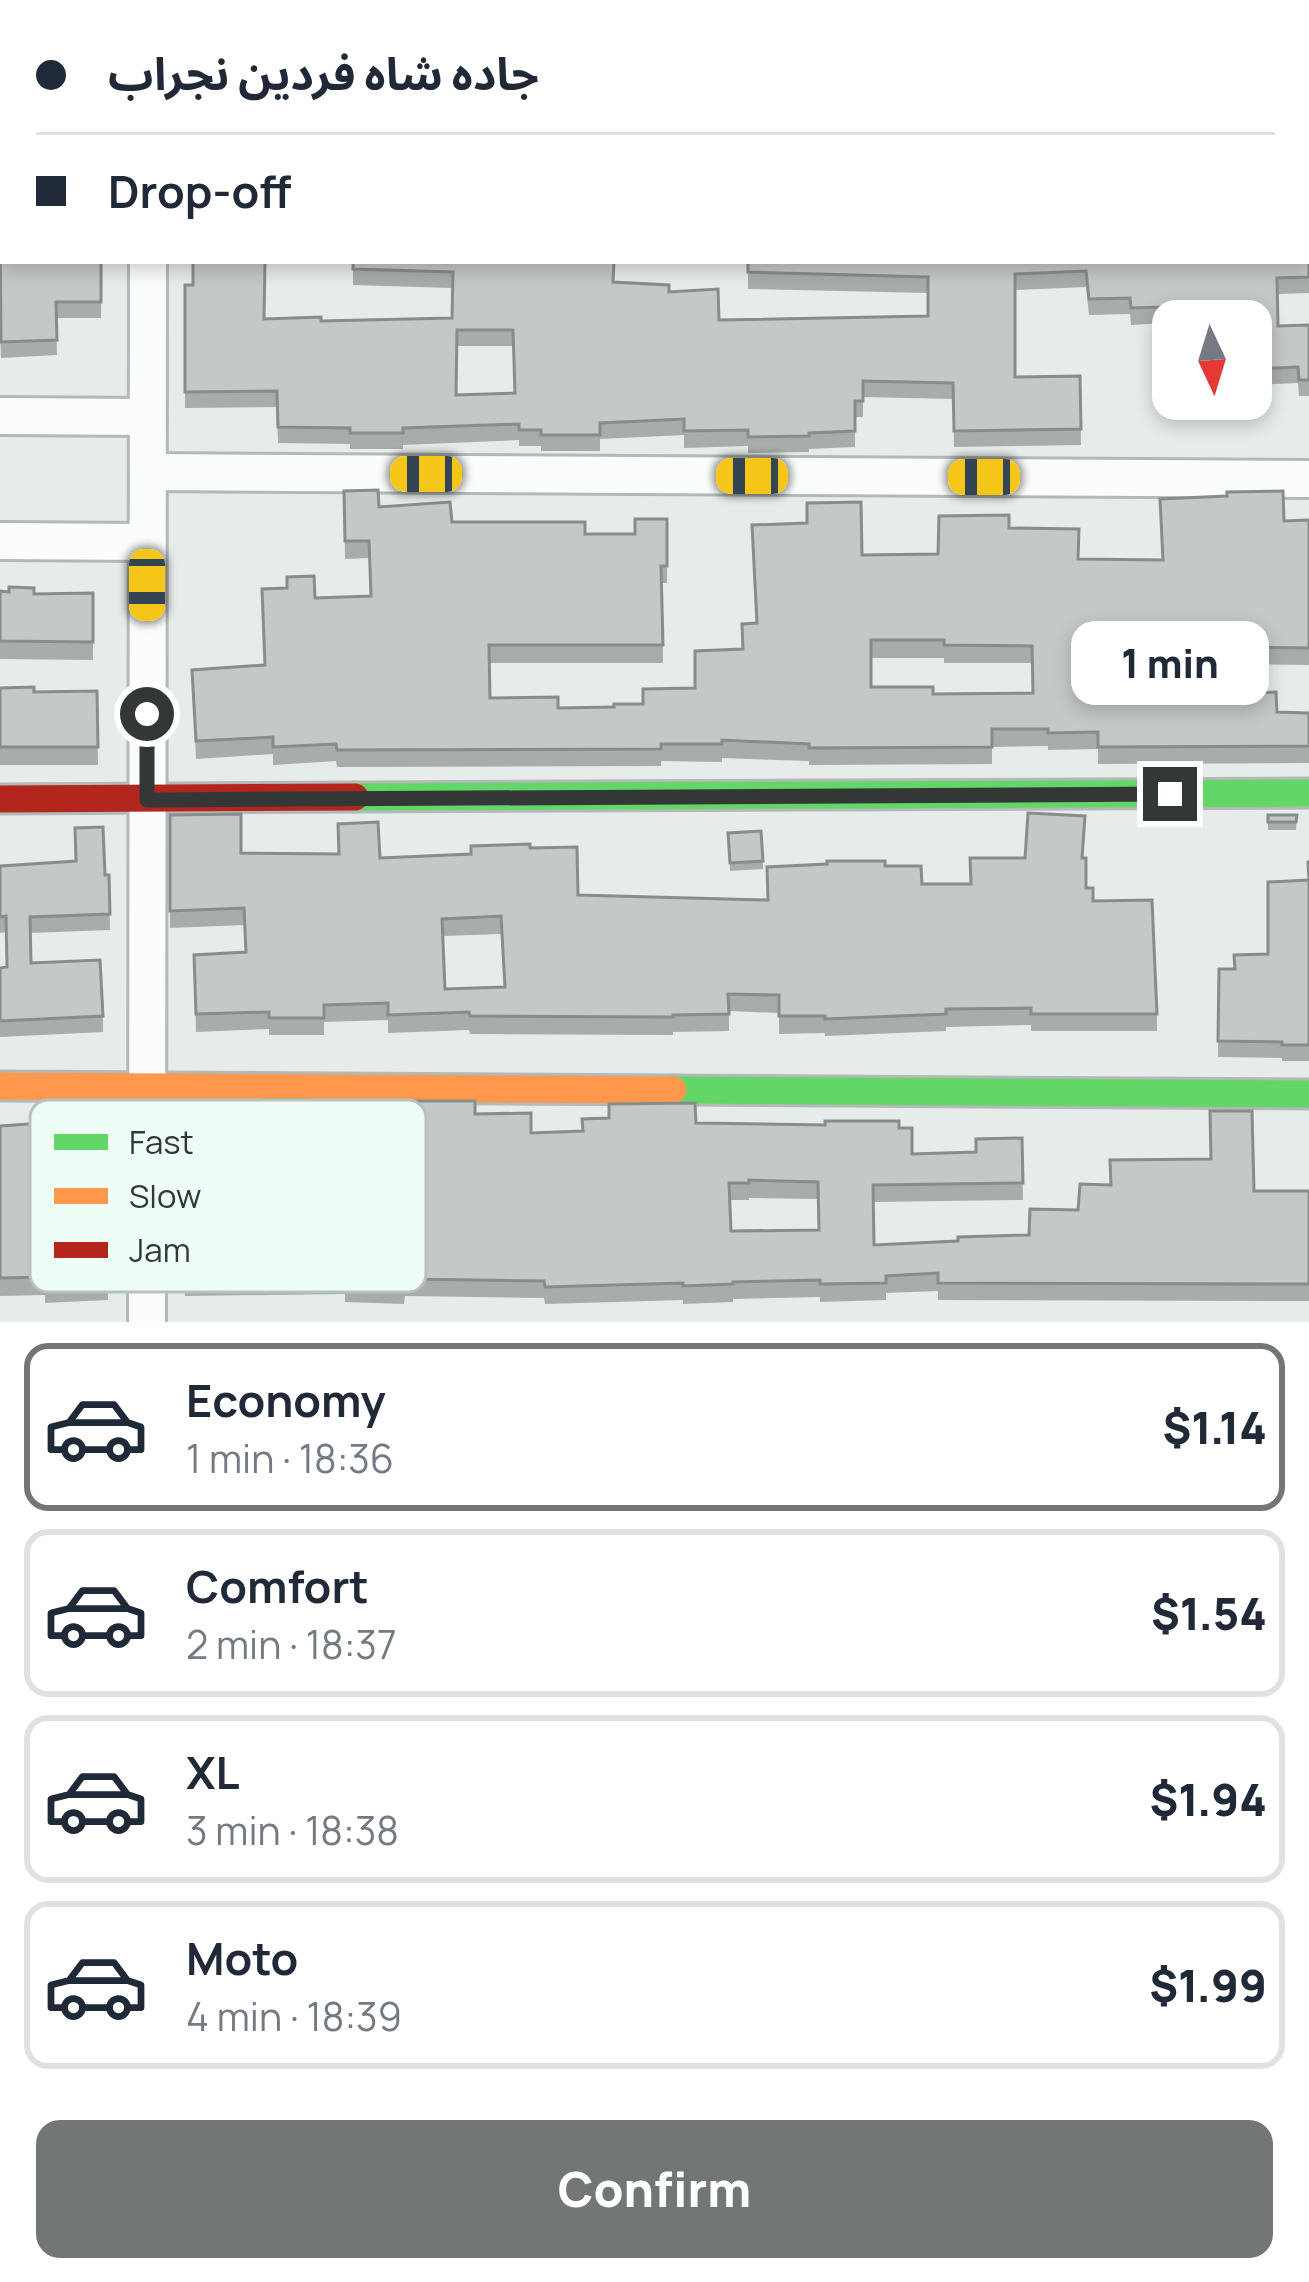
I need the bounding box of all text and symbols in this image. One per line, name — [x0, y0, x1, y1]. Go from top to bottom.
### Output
text: جاده شاه فردین نجراب — [108, 42, 539, 104]
text: Drop-off — [108, 160, 291, 222]
north arrow — [1152, 300, 1272, 420]
map controls — [1152, 300, 1272, 420]
car — [390, 456, 462, 492]
car — [716, 458, 788, 494]
car — [948, 459, 1020, 495]
car — [129, 549, 165, 621]
callout: 1 min — [1071, 620, 1269, 704]
text: 1 min — [1121, 636, 1219, 690]
route start — [120, 687, 174, 741]
route end — [1143, 767, 1197, 821]
legend — [30, 1100, 426, 1292]
text: Fast — [129, 1119, 194, 1164]
text: Slow — [129, 1173, 201, 1218]
text: Jam — [129, 1227, 191, 1272]
text: Economy — [186, 1369, 386, 1431]
icon: car — [42, 1373, 150, 1481]
text: $1.14 — [1162, 1396, 1267, 1458]
text: 1 min · 18:36 — [186, 1431, 394, 1485]
text: Comfort — [186, 1555, 369, 1617]
icon: car — [42, 1559, 150, 1667]
text: $1.54 — [1151, 1582, 1267, 1644]
text: 2 min · 18:37 — [186, 1617, 396, 1671]
text: XL — [186, 1741, 240, 1803]
icon: car — [42, 1745, 150, 1853]
text: $1.94 — [1149, 1768, 1267, 1830]
text: 3 min · 18:38 — [186, 1803, 399, 1857]
text: Moto — [186, 1927, 298, 1989]
icon: car — [42, 1931, 150, 2039]
text: $1.99 — [1149, 1954, 1267, 2016]
text: 4 min · 18:39 — [186, 1989, 402, 2043]
button: Confirm — [36, 2120, 1273, 2258]

